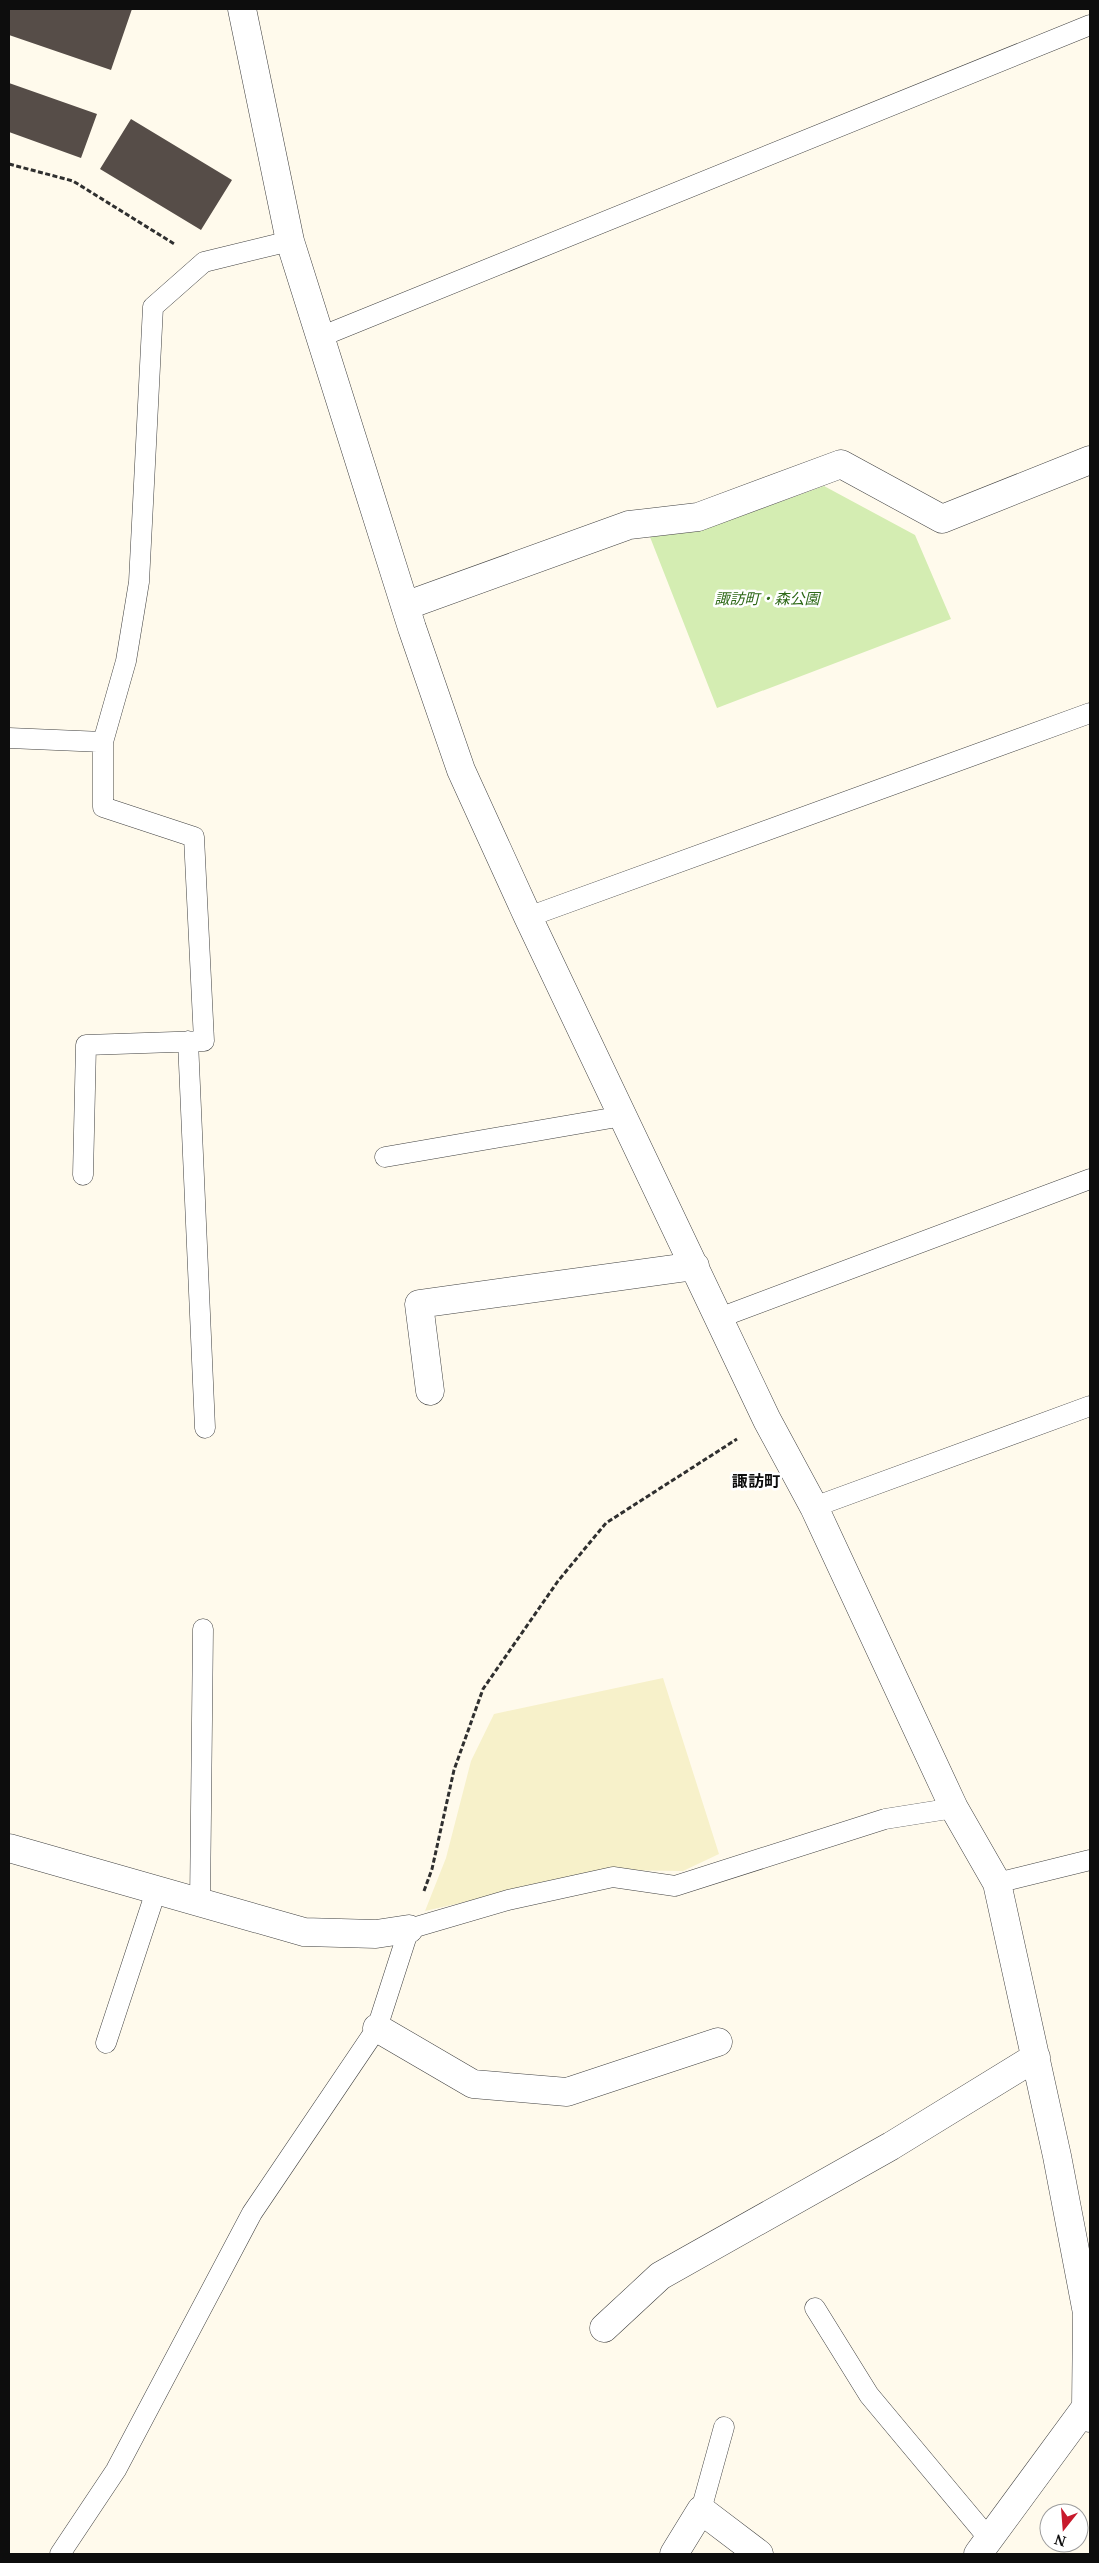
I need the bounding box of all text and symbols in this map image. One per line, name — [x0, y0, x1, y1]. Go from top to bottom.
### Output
park label: 諏訪町・森公園 — [714, 588, 821, 608]
district label: 諏訪町 — [732, 1470, 780, 1492]
north arrow — [1039, 2503, 1089, 2553]
text: N — [1052, 2530, 1068, 2552]

